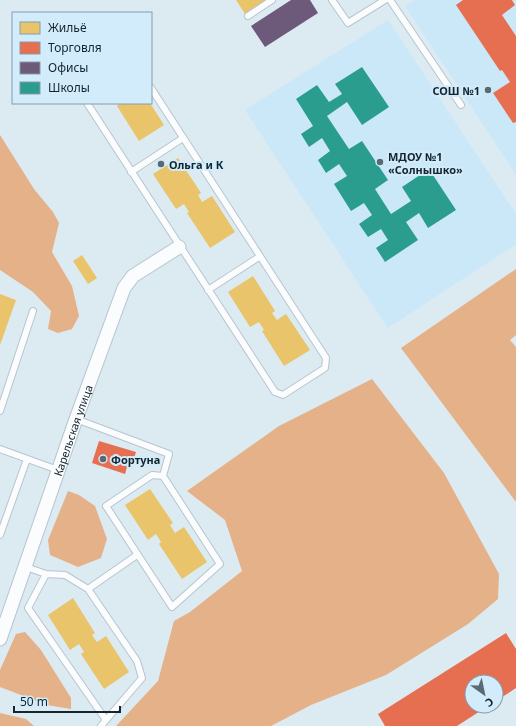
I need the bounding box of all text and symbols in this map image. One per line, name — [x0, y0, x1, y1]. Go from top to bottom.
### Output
legend — [12, 12, 152, 104]
text: Жильё — [48, 19, 87, 36]
text: Торговля — [48, 39, 102, 56]
text: Офисы — [48, 59, 88, 76]
text: Школы — [48, 79, 90, 96]
place label: СОШ №1 — [432, 83, 480, 98]
marker: СОШ №1 — [483, 85, 493, 95]
place label: МДОУ №1 «Солнышко» — [388, 149, 463, 177]
place label: Ольга и К — [169, 157, 224, 172]
marker: МДОУ №1 «Солнышко» — [375, 157, 385, 167]
marker: Ольга и К — [156, 159, 166, 169]
street label: Карельская улица — [49, 382, 95, 478]
place label: Фортуна — [111, 452, 160, 467]
marker: Фортуна — [98, 454, 108, 464]
north arrow — [464, 674, 504, 714]
scale bar — [14, 688, 120, 714]
text: 50 m — [20, 693, 48, 710]
text: С — [483, 695, 497, 711]

